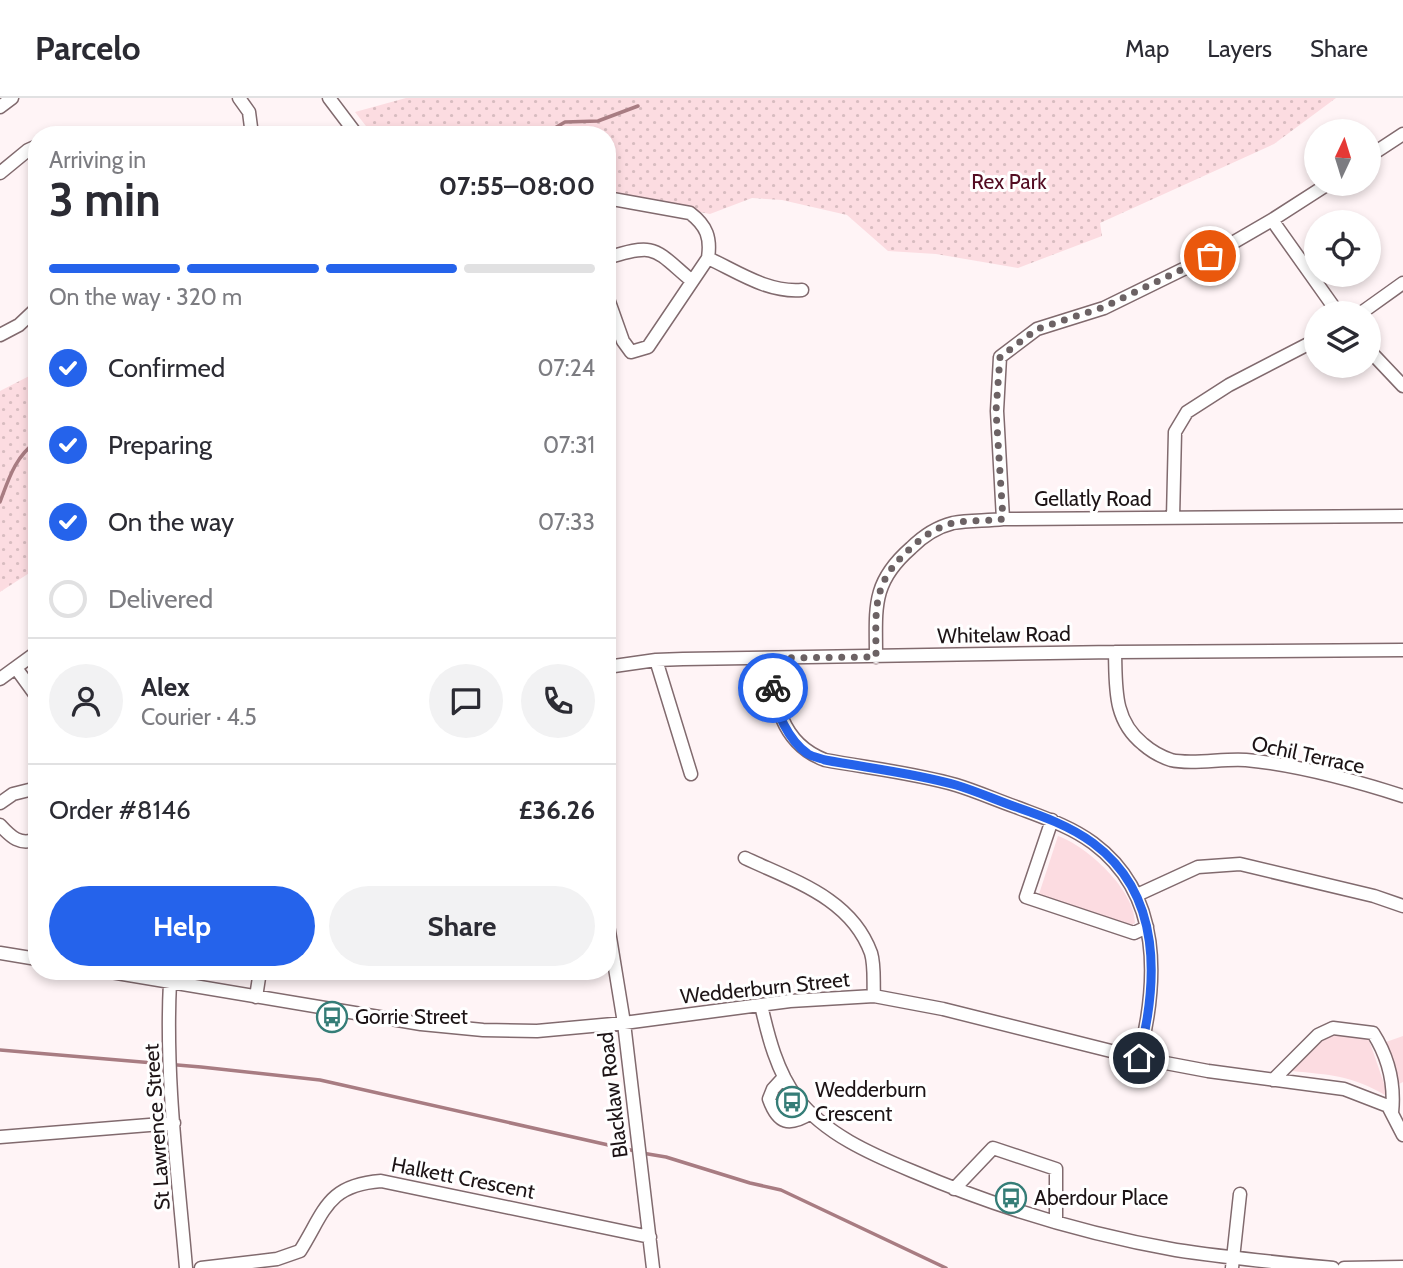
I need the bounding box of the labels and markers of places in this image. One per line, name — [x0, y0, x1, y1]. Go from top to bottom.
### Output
pin — [1180, 226, 1240, 286]
bus stop icon: Gorrie Street — [315, 1000, 349, 1034]
place label: Gorrie Street — [355, 1004, 468, 1029]
pin — [1109, 1028, 1169, 1088]
place label: Wedderburn Crescent — [815, 1077, 927, 1126]
bus stop icon: Wedderburn Crescent — [775, 1085, 809, 1119]
bus stop icon: Aberdour Place — [994, 1181, 1028, 1215]
place label: Aberdour Place — [1034, 1185, 1169, 1210]

